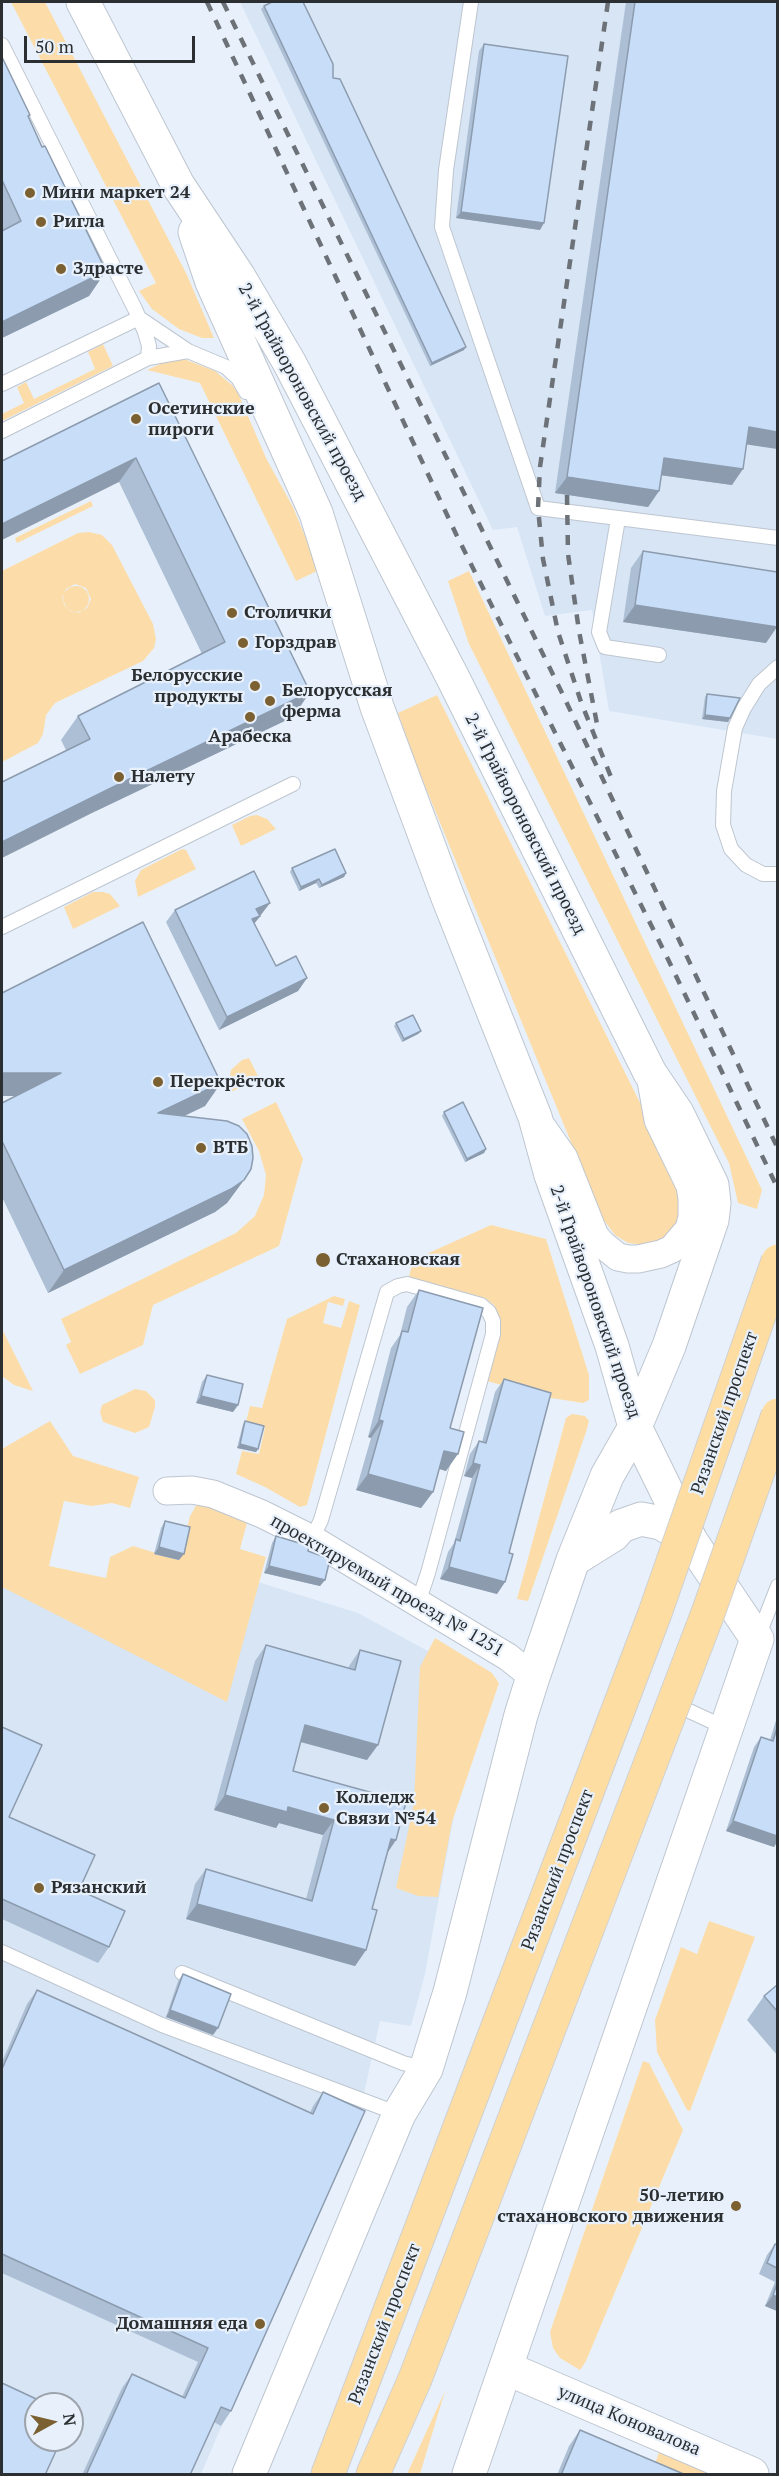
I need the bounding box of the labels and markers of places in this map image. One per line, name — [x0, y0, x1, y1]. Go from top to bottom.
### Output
place label: Мини маркет 24 — [42, 182, 190, 204]
marker: Мини маркет 24 — [23, 186, 37, 200]
place label: Ригла — [53, 211, 105, 233]
marker: Ригла — [34, 215, 48, 229]
place label: Здрасте — [73, 258, 143, 280]
marker: Здрасте — [54, 262, 68, 276]
place label: Осетинские пироги — [148, 398, 255, 440]
marker: Осетинские пироги — [129, 412, 143, 426]
place label: Столички — [244, 602, 331, 624]
marker: Столички — [225, 606, 239, 620]
place label: Горздрав — [255, 632, 337, 654]
marker: Горздрав — [236, 636, 250, 650]
place label: Белорусские продукты — [131, 665, 243, 708]
marker: Белорусские продукты — [248, 679, 262, 693]
place label: Белорусская ферма — [282, 680, 393, 722]
marker: Белорусская ферма — [263, 694, 277, 708]
marker: Арабеска — [243, 710, 257, 724]
place label: Арабеска — [208, 726, 292, 748]
place label: Налету — [131, 766, 195, 788]
marker: Налету — [112, 770, 126, 784]
place label: Перекрёсток — [170, 1071, 285, 1093]
marker: Перекрёсток — [151, 1075, 165, 1089]
place label: ВТБ — [213, 1137, 248, 1159]
marker: ВТБ — [194, 1141, 208, 1155]
place label: Стахановская — [336, 1249, 460, 1271]
marker: Стахановская — [314, 1251, 332, 1269]
place label: Колледж Связи №54 — [336, 1787, 436, 1830]
marker: Колледж Связи №54 — [317, 1801, 331, 1815]
place label: Рязанский — [51, 1877, 147, 1899]
marker: Рязанский — [32, 1881, 46, 1895]
place label: 50-летию стахановского движения — [497, 2185, 724, 2228]
marker: 50-летию стахановского движения — [729, 2199, 743, 2213]
place label: Домашняя еда — [116, 2313, 248, 2335]
marker: Домашняя еда — [253, 2317, 267, 2331]

